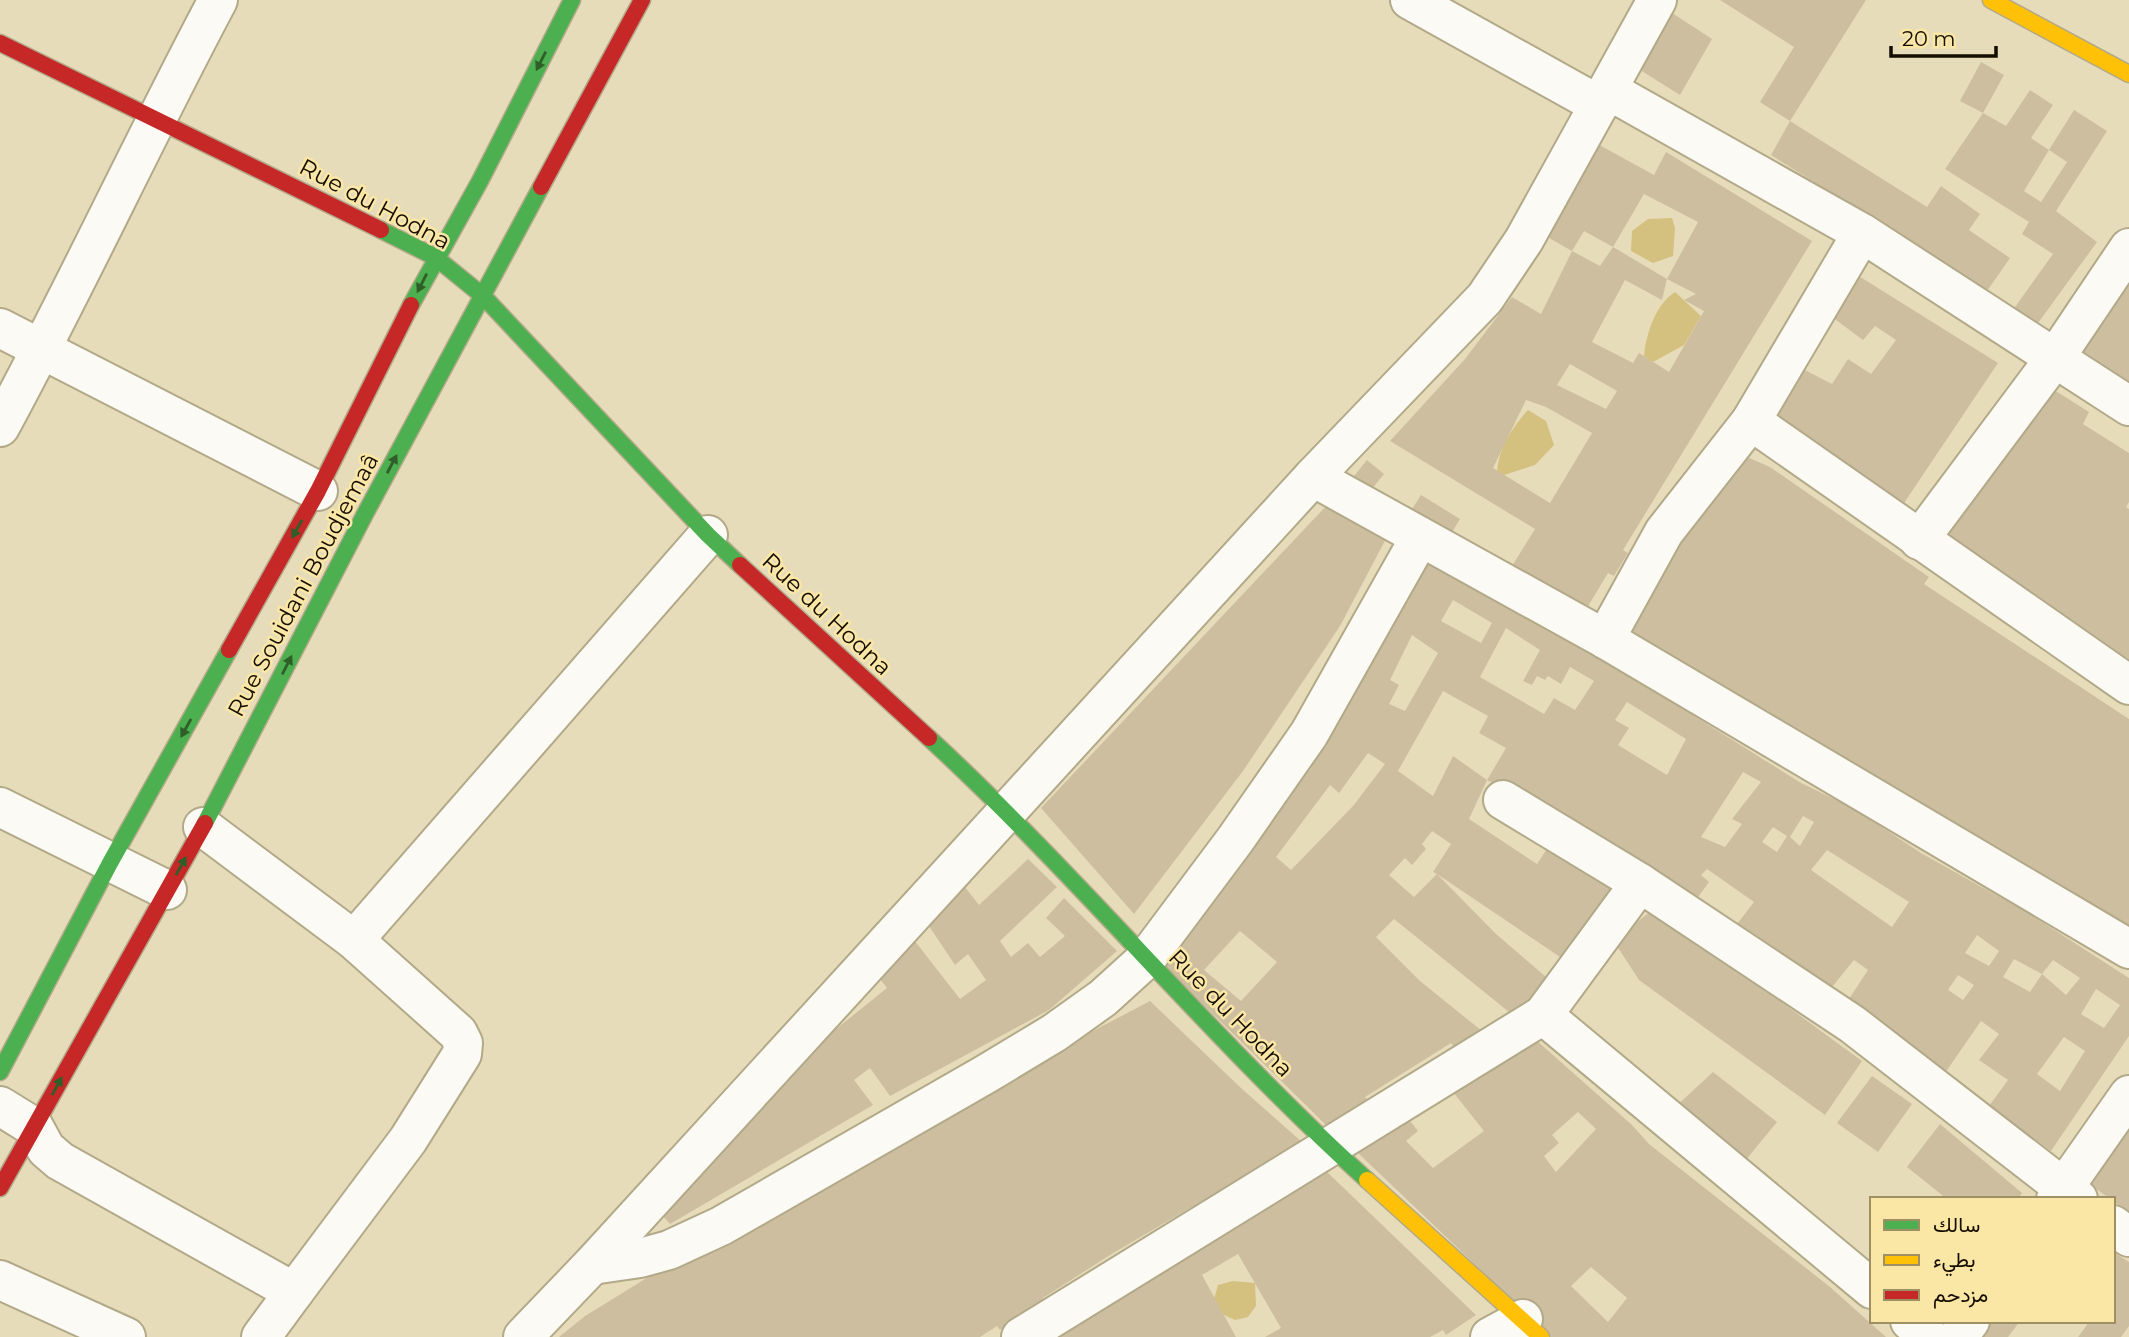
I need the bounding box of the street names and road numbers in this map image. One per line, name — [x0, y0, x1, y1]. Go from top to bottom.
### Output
street label: Rue du Hodna — [295, 152, 455, 256]
street label: Rue Souidani Boudjemaâ — [222, 449, 384, 721]
street label: Rue du Hodna — [756, 547, 898, 681]
street label: Rue du Hodna — [1163, 943, 1299, 1083]

